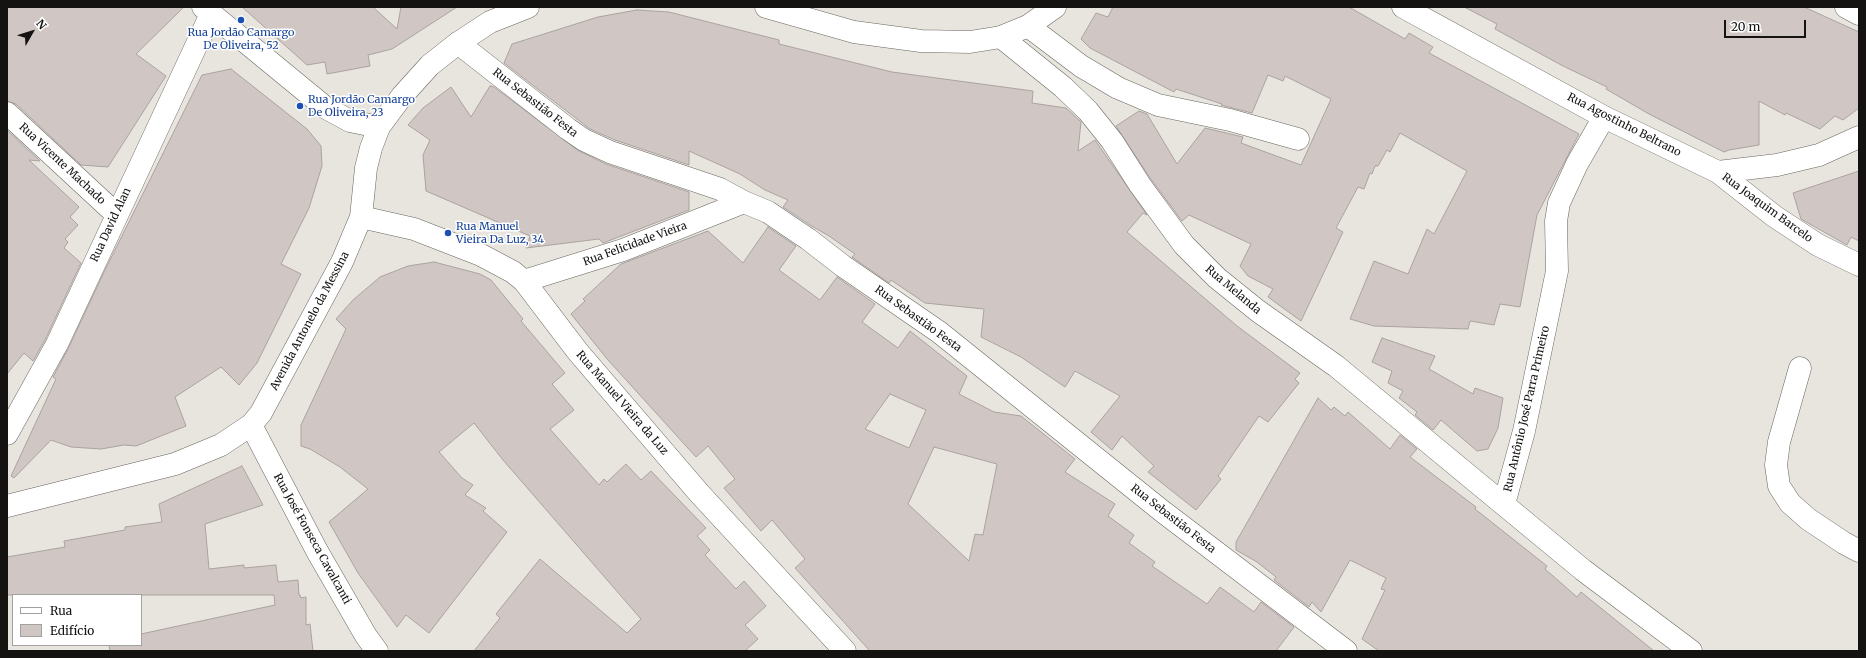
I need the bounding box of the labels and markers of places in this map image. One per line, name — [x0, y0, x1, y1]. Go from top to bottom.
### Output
marker: Rua Jordão Camargo De Oliveira, 52 — [236, 15, 246, 25]
place label: Rua Jordão Camargo De Oliveira, 52 — [188, 26, 294, 52]
place label: Rua Jordão Camargo De Oliveira, 23 — [308, 93, 415, 119]
marker: Rua Jordão Camargo De Oliveira, 23 — [295, 101, 305, 111]
place label: Rua Manuel Vieira Da Luz, 34 — [456, 220, 544, 246]
marker: Rua Manuel Vieira Da Luz, 34 — [443, 228, 453, 238]

